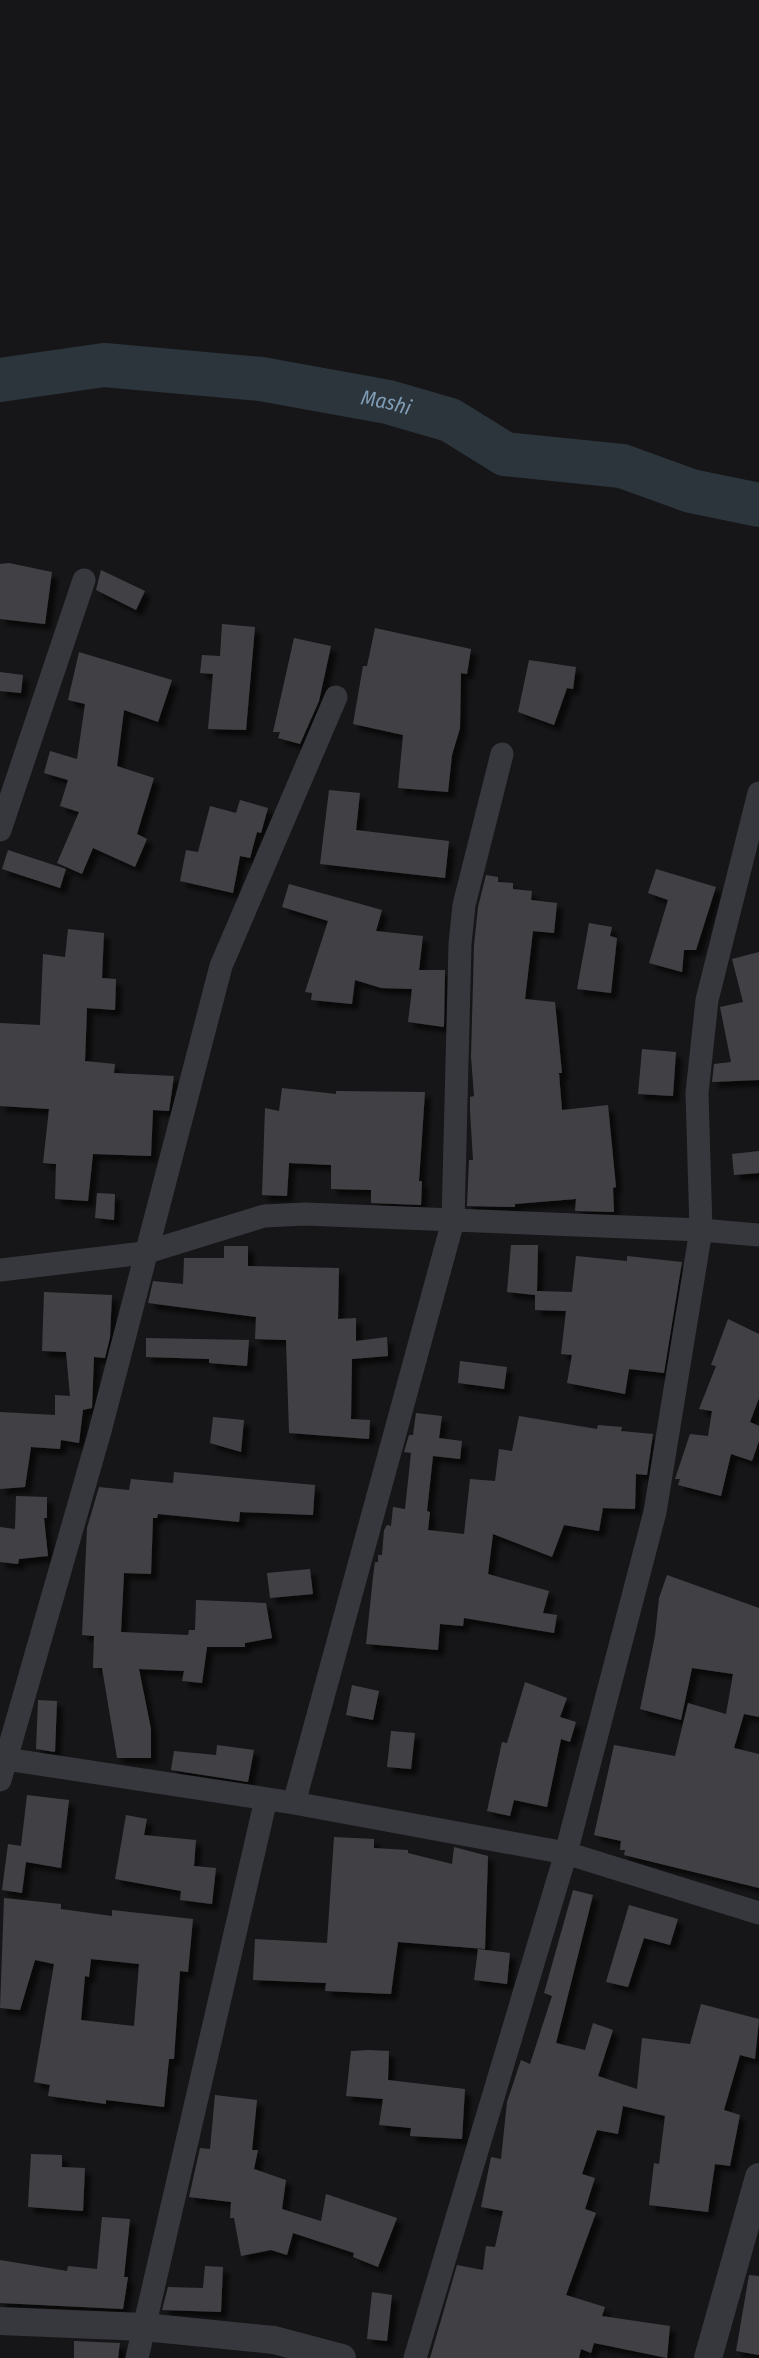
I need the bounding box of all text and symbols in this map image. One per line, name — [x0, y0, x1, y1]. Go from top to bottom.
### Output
water label: Mashi — [359, 384, 415, 421]

